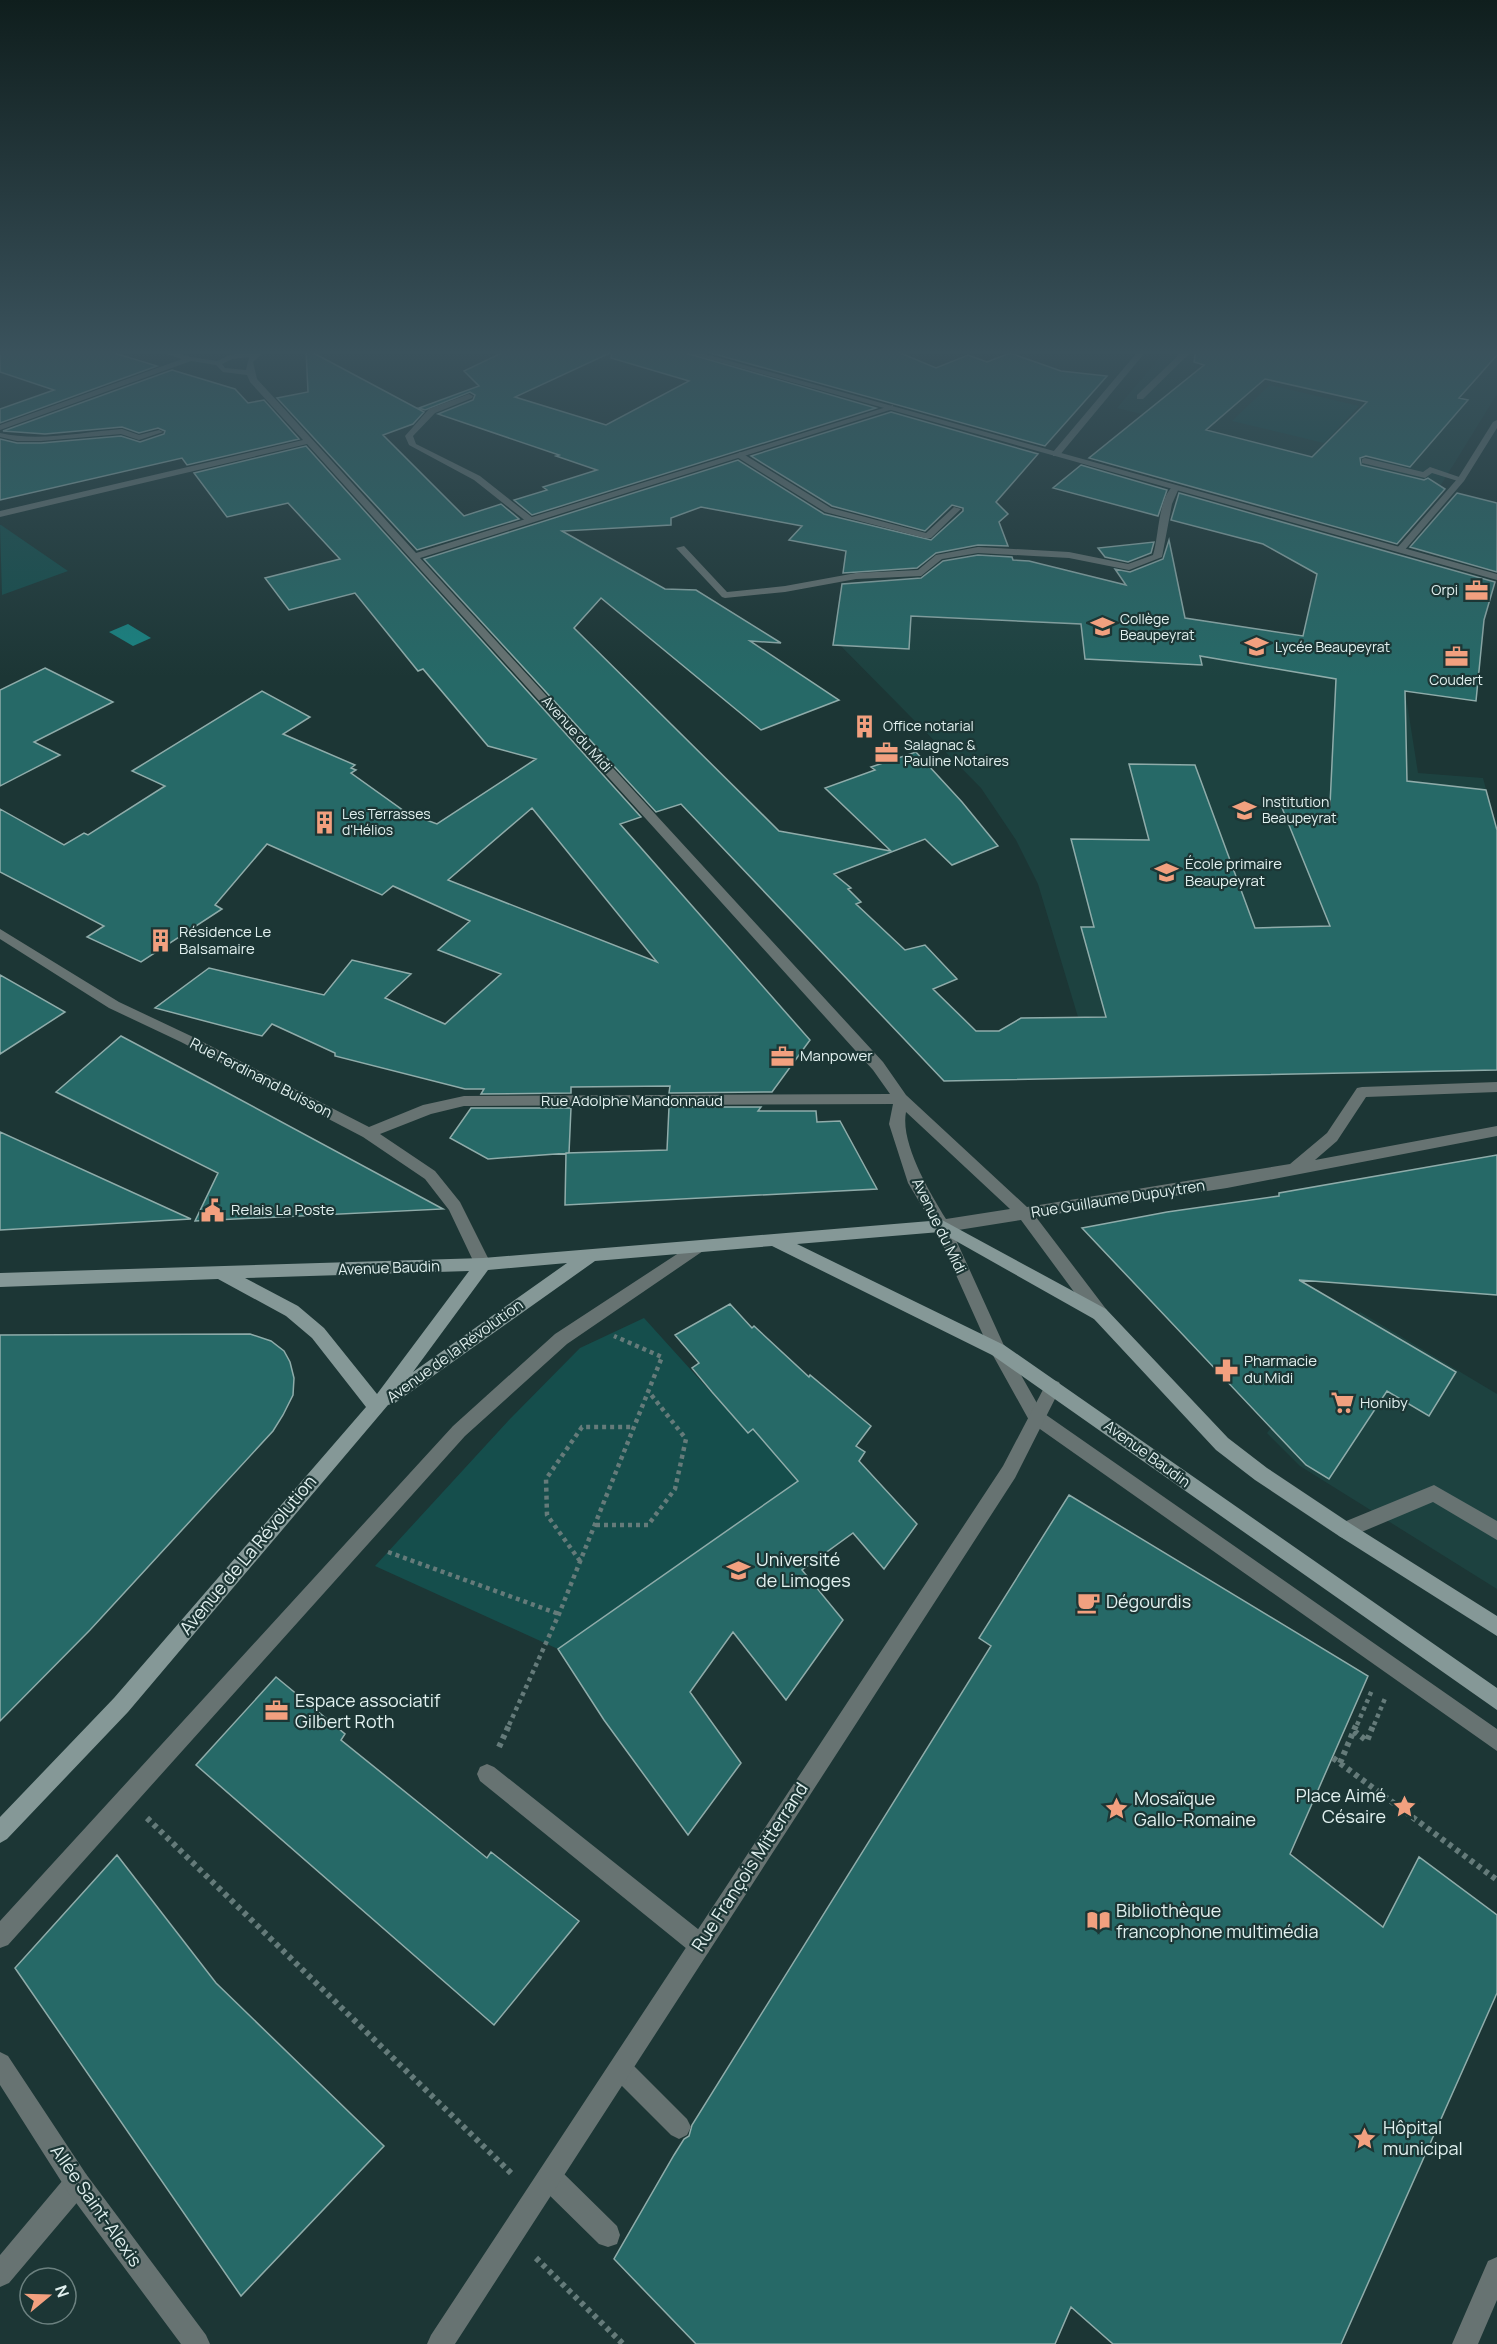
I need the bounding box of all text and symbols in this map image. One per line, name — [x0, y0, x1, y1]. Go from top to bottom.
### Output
office icon: Orpi — [1463, 577, 1489, 603]
place label: Orpi — [1431, 580, 1458, 599]
place label: Collège Beaupeyrat — [1120, 609, 1195, 644]
school or university icon: Collège Beaupeyrat — [1089, 614, 1115, 640]
school or university icon: Lycée Beaupeyrat — [1244, 634, 1270, 660]
place label: Lycée Beaupeyrat — [1275, 637, 1390, 656]
office icon: Coudert — [1443, 643, 1469, 669]
place label: Coudert — [1429, 670, 1483, 689]
street label: Avenue du Midi — [538, 691, 617, 776]
building icon: Office notarial — [852, 713, 878, 739]
place label: Office notarial — [883, 716, 974, 735]
place label: Salagnac & Pauline Notaires — [904, 735, 1009, 770]
office icon: Salagnac & Pauline Notaires — [873, 740, 899, 766]
place label: Institution Beaupeyrat — [1262, 792, 1337, 827]
school or university icon: Institution Beaupeyrat — [1231, 797, 1257, 823]
place label: Les Terrasses d'Hélios — [342, 804, 431, 839]
building icon: Les Terrasses d'Hélios — [311, 809, 337, 835]
place label: École primaire Beaupeyrat — [1185, 853, 1282, 891]
school or university icon: École primaire Beaupeyrat — [1154, 860, 1180, 886]
place label: Résidence Le Balsamaire — [179, 921, 271, 959]
building icon: Résidence Le Balsamaire — [148, 928, 174, 954]
street label: Rue Ferdinand Buisson — [187, 1033, 336, 1123]
office icon: Manpower — [769, 1043, 795, 1069]
place label: Manpower — [800, 1045, 873, 1066]
street label: Rue Adolphe Mandonnaud — [541, 1090, 723, 1111]
street label: Rue Guillaume Dupuytren — [1029, 1174, 1206, 1223]
street label: Avenue du Midi — [907, 1175, 972, 1277]
public building icon: Relais La Poste — [200, 1197, 226, 1223]
place label: Relais La Poste — [231, 1199, 335, 1220]
street label: Avenue Baudin — [338, 1255, 440, 1280]
street label: Avenue de la Révolution — [382, 1294, 527, 1407]
place label: Pharmacie du Midi — [1244, 1350, 1317, 1388]
pharmacy icon: Pharmacie du Midi — [1213, 1357, 1239, 1383]
supermarket icon: Honiby — [1329, 1390, 1355, 1416]
place label: Honiby — [1360, 1392, 1408, 1413]
street label: Avenue Baudin — [1100, 1415, 1195, 1492]
street label: Avenue de La Révolution — [173, 1470, 321, 1639]
place label: Université de Limoges — [756, 1547, 851, 1592]
school or university icon: Université de Limoges — [725, 1557, 751, 1583]
cafe icon: Dégourdis — [1075, 1589, 1101, 1615]
place label: Dégourdis — [1106, 1589, 1191, 1613]
place label: Espace associatif Gilbert Roth — [295, 1688, 441, 1733]
office icon: Espace associatif Gilbert Roth — [264, 1698, 290, 1724]
street label: Rue François Mitterrand — [686, 1777, 813, 1955]
place label: Place Aimé Césaire — [1296, 1783, 1386, 1828]
place label: Mosaïque Gallo-Romaine — [1134, 1786, 1256, 1831]
place icon: Place Aimé Césaire — [1391, 1793, 1417, 1819]
place icon: Mosaïque Gallo-Romaine — [1103, 1796, 1129, 1822]
place label: Bibliothèque francophone multimédia — [1116, 1898, 1318, 1943]
library icon: Bibliothèque francophone multimédia — [1085, 1908, 1111, 1934]
place label: Hôpital municipal — [1383, 2115, 1463, 2160]
place icon: Hôpital municipal — [1352, 2125, 1378, 2151]
street label: Allée Saint-Alexis — [46, 2140, 148, 2271]
north arrow — [18, 2266, 78, 2326]
text: N — [50, 2282, 74, 2300]

